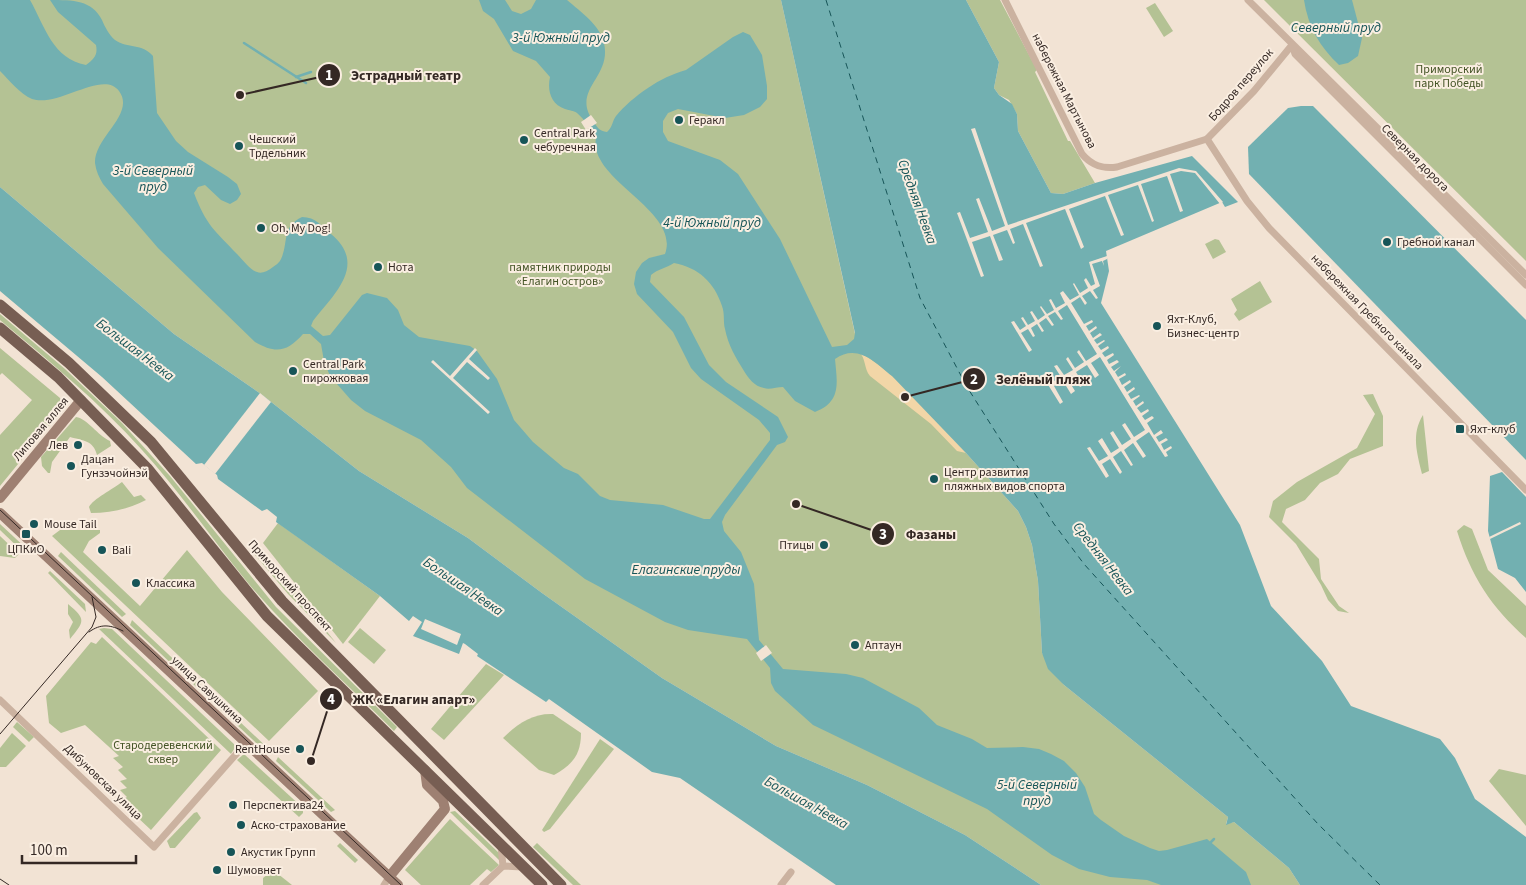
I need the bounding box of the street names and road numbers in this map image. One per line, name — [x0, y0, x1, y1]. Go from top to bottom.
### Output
street label: набережная Мартынова — [1027, 30, 1101, 152]
street label: Бодров переулок — [1205, 45, 1277, 125]
street label: Северная дорога — [1377, 120, 1453, 196]
street label: набережная Гребного канала — [1307, 250, 1427, 374]
street label: Липовая аллея — [9, 393, 73, 465]
street label: Приморский проспект — [244, 536, 336, 636]
street label: улица Савушкина — [167, 652, 247, 728]
street label: Дибуновская улица — [60, 740, 146, 824]

